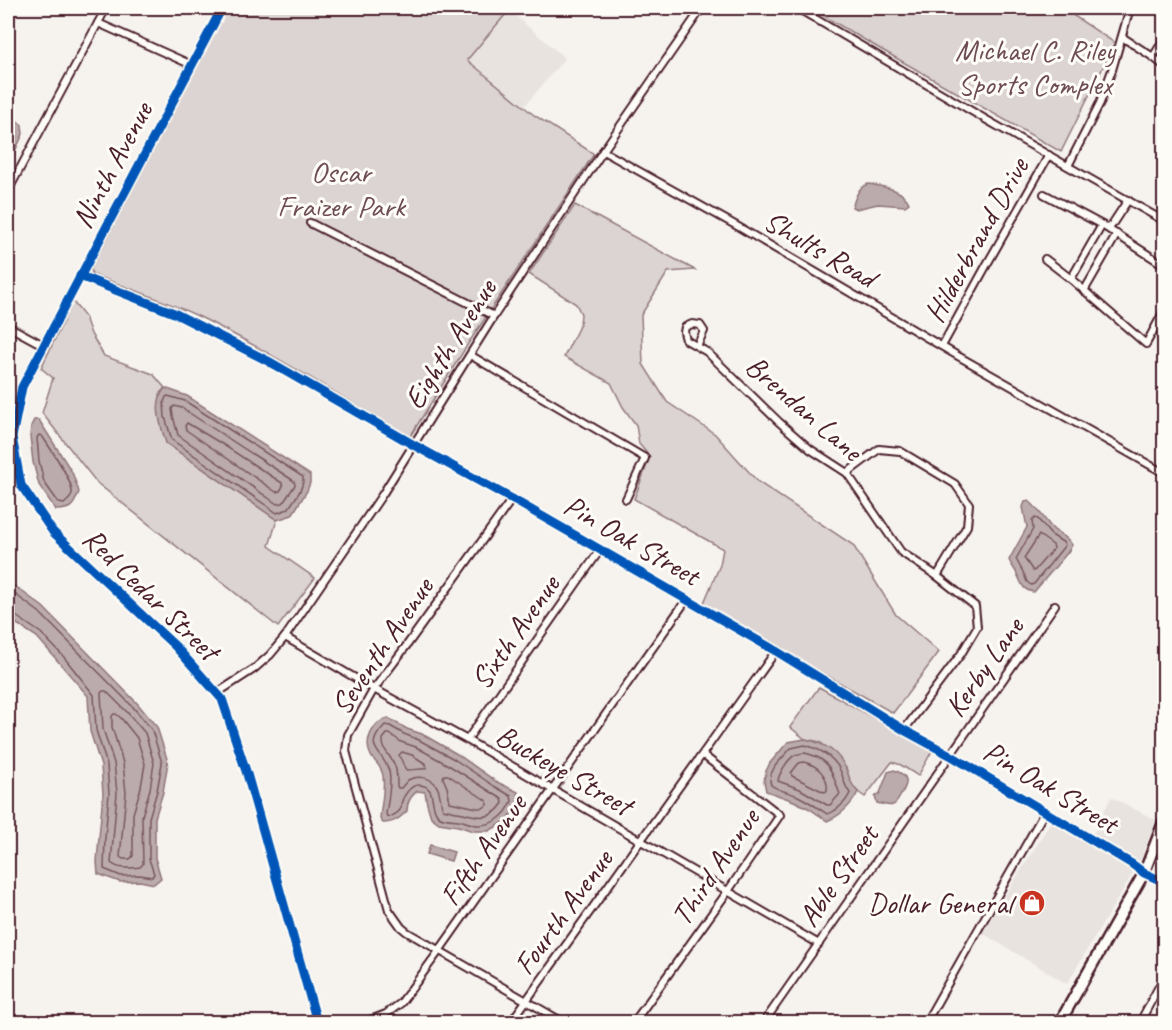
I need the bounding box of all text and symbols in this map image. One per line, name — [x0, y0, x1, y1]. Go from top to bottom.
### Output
park label: Michael C. Riley Sports Complex — [955, 31, 1117, 103]
street label: Ninth Avenue — [63, 93, 162, 235]
street label: Hilderbrand Drive — [915, 149, 1038, 329]
park label: Oscar Fraizer Park — [277, 153, 407, 225]
street label: Shults Road — [757, 202, 886, 298]
street label: Eighth Avenue — [395, 270, 506, 416]
street label: Brendan Lane — [738, 347, 872, 471]
street label: Pin Oak Street — [557, 486, 709, 596]
street label: Red Cedar Street — [75, 520, 230, 671]
street label: Sixth Avenue — [462, 566, 569, 696]
street label: Seventh Avenue — [322, 568, 443, 722]
street label: Kerby Lane — [936, 608, 1033, 724]
street label: Buckeye Street — [489, 716, 642, 826]
street label: Pin Oak Street — [977, 732, 1128, 844]
street label: Fifth Avenue — [431, 785, 536, 913]
street label: Third Avenue — [662, 800, 769, 933]
street label: Able Street — [789, 816, 888, 934]
street label: Fourth Avenue — [505, 840, 622, 982]
place label: Dollar General — [868, 884, 1017, 922]
shop icon: Dollar General — [1017, 888, 1047, 918]

